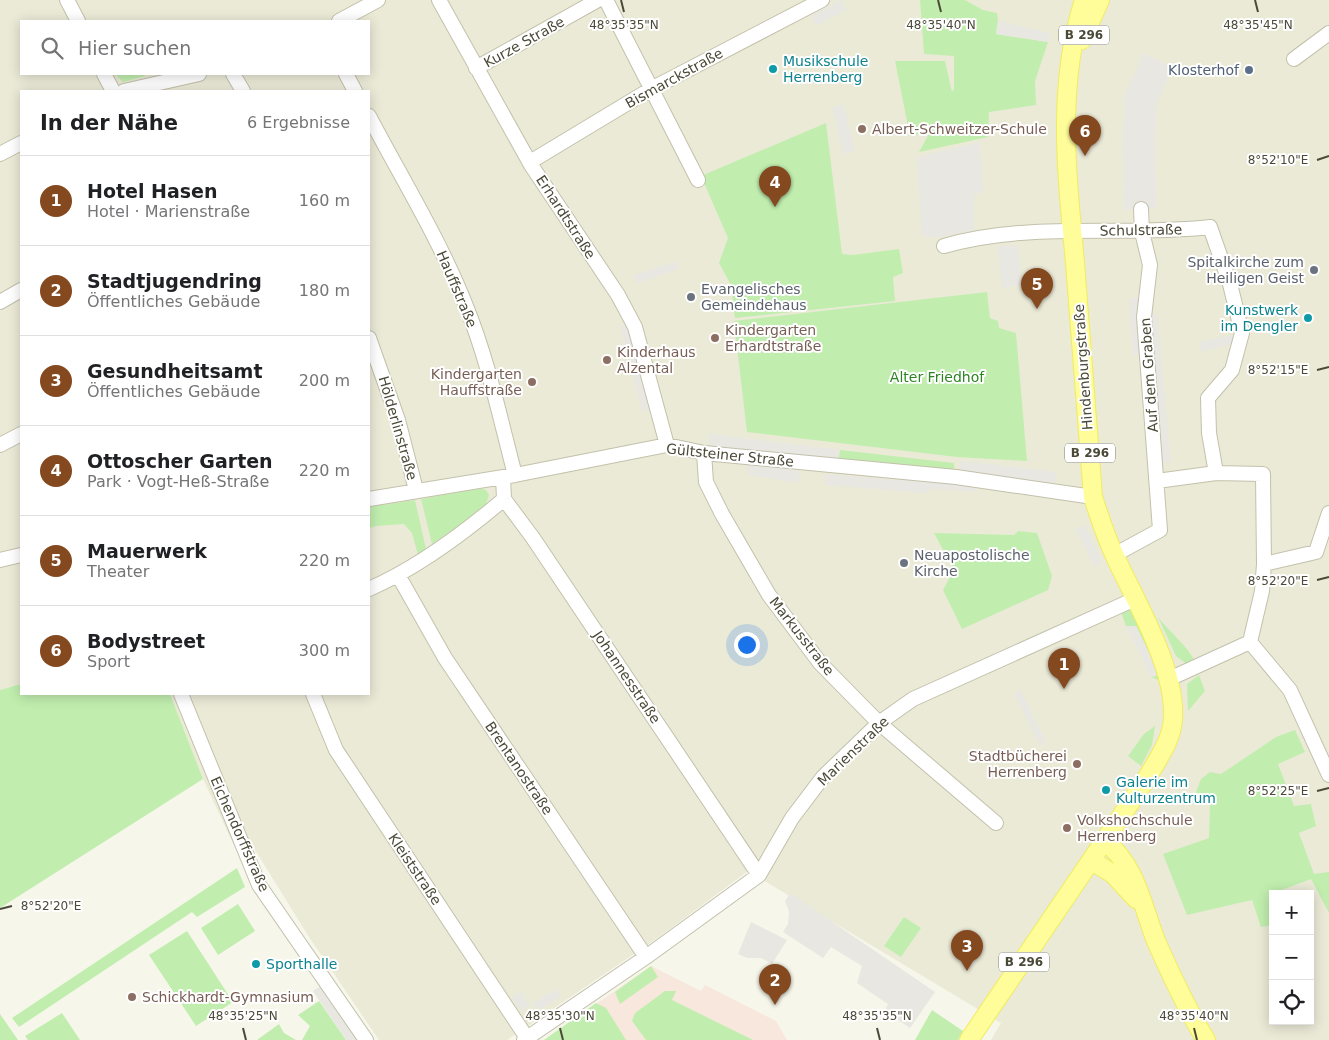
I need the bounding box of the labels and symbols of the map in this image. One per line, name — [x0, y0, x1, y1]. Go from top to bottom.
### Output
street label: Kurze Straße — [481, 13, 567, 71]
text: 48°35'35"N — [589, 18, 659, 32]
text: 48°35'40"N — [906, 18, 976, 32]
text: 48°35'45"N — [1223, 18, 1293, 32]
road number: B 296 — [1059, 26, 1109, 44]
street label: Bismarckstraße — [623, 45, 725, 111]
place label: Musikschule Herrenberg — [783, 53, 868, 85]
place label: Klosterhof — [1168, 62, 1240, 78]
marker: Musikschule Herrenberg — [767, 63, 779, 75]
marker: Klosterhof — [1243, 64, 1255, 76]
pin: 6 — [1069, 115, 1101, 156]
place label: Albert-Schweitzer-Schule — [872, 121, 1047, 137]
marker: Albert-Schweitzer-Schule — [856, 123, 868, 135]
text: 8°52'10"E — [1248, 153, 1308, 167]
pin: 4 — [759, 166, 791, 207]
street label: Erhardtstraße — [533, 172, 599, 262]
street label: Schulstraße — [1099, 221, 1183, 239]
street label: Hauffstraße — [434, 248, 480, 330]
place label: Spitalkirche zum Heiligen Geist — [1187, 254, 1304, 286]
marker: Spitalkirche zum Heiligen Geist — [1308, 264, 1320, 276]
pin: 5 — [1021, 268, 1053, 309]
place label: Evangelisches Gemeindehaus — [701, 281, 807, 313]
marker: Evangelisches Gemeindehaus — [685, 291, 697, 303]
place label: Kunstwerk im Dengler — [1221, 302, 1299, 334]
street label: Hindenburgstraße — [1071, 303, 1095, 431]
marker: Kunstwerk im Dengler — [1302, 312, 1314, 324]
street label: Auf dem Graben — [1137, 317, 1161, 433]
place label: Kindergarten Erhardtstraße — [725, 322, 821, 354]
marker: Kindergarten Erhardtstraße — [709, 332, 721, 344]
place label: Kinderhaus Alzental — [617, 344, 696, 376]
marker: Kinderhaus Alzental — [601, 354, 613, 366]
text: 8°52'15"E — [1248, 363, 1308, 377]
place label: Kindergarten Hauffstraße — [431, 366, 522, 398]
park label: Alter Friedhof — [890, 369, 985, 385]
street label: Hölderlinstraße — [376, 374, 420, 482]
marker: Kindergarten Hauffstraße — [526, 376, 538, 388]
street label: Gültsteiner Straße — [665, 440, 795, 470]
road number: B 296 — [1065, 443, 1115, 462]
place label: Neuapostolische Kirche — [914, 547, 1030, 579]
marker: Neuapostolische Kirche — [898, 557, 910, 569]
text: 8°52'20"E — [1248, 574, 1308, 588]
street label: Markusstraße — [767, 594, 837, 678]
street label: Johannesstraße — [590, 627, 664, 726]
your location — [734, 632, 760, 658]
pin: 1 — [1048, 648, 1080, 689]
street label: Marienstraße — [814, 713, 892, 789]
street label: Brentanostraße — [482, 719, 556, 817]
place label: Stadtbücherei Herrenberg — [969, 748, 1067, 780]
marker: Stadtbücherei Herrenberg — [1071, 758, 1083, 770]
street label: Eichendorffstraße — [207, 774, 273, 894]
place label: Galerie im Kulturzentrum — [1116, 774, 1216, 806]
marker: Galerie im Kulturzentrum — [1100, 784, 1112, 796]
text: 8°52'25"E — [1248, 784, 1308, 798]
place label: Volkshochschule Herrenberg — [1077, 812, 1193, 844]
marker: Volkshochschule Herrenberg — [1061, 822, 1073, 834]
street label: Kleiststraße — [385, 830, 445, 908]
text: 8°52'20"E — [21, 899, 81, 913]
pin: 3 — [951, 930, 983, 971]
road number: B 296 — [999, 952, 1049, 972]
place label: Sporthalle — [266, 956, 337, 972]
marker: Sporthalle — [250, 958, 262, 970]
pin: 2 — [759, 964, 791, 1005]
place label: Schickhardt-Gymnasium — [142, 989, 314, 1005]
marker: Schickhardt-Gymnasium — [126, 991, 138, 1003]
text: 48°35'25"N — [208, 1009, 278, 1023]
text: 48°35'30"N — [525, 1009, 595, 1023]
text: 48°35'35"N — [842, 1009, 912, 1023]
text: 48°35'40"N — [1159, 1009, 1229, 1023]

